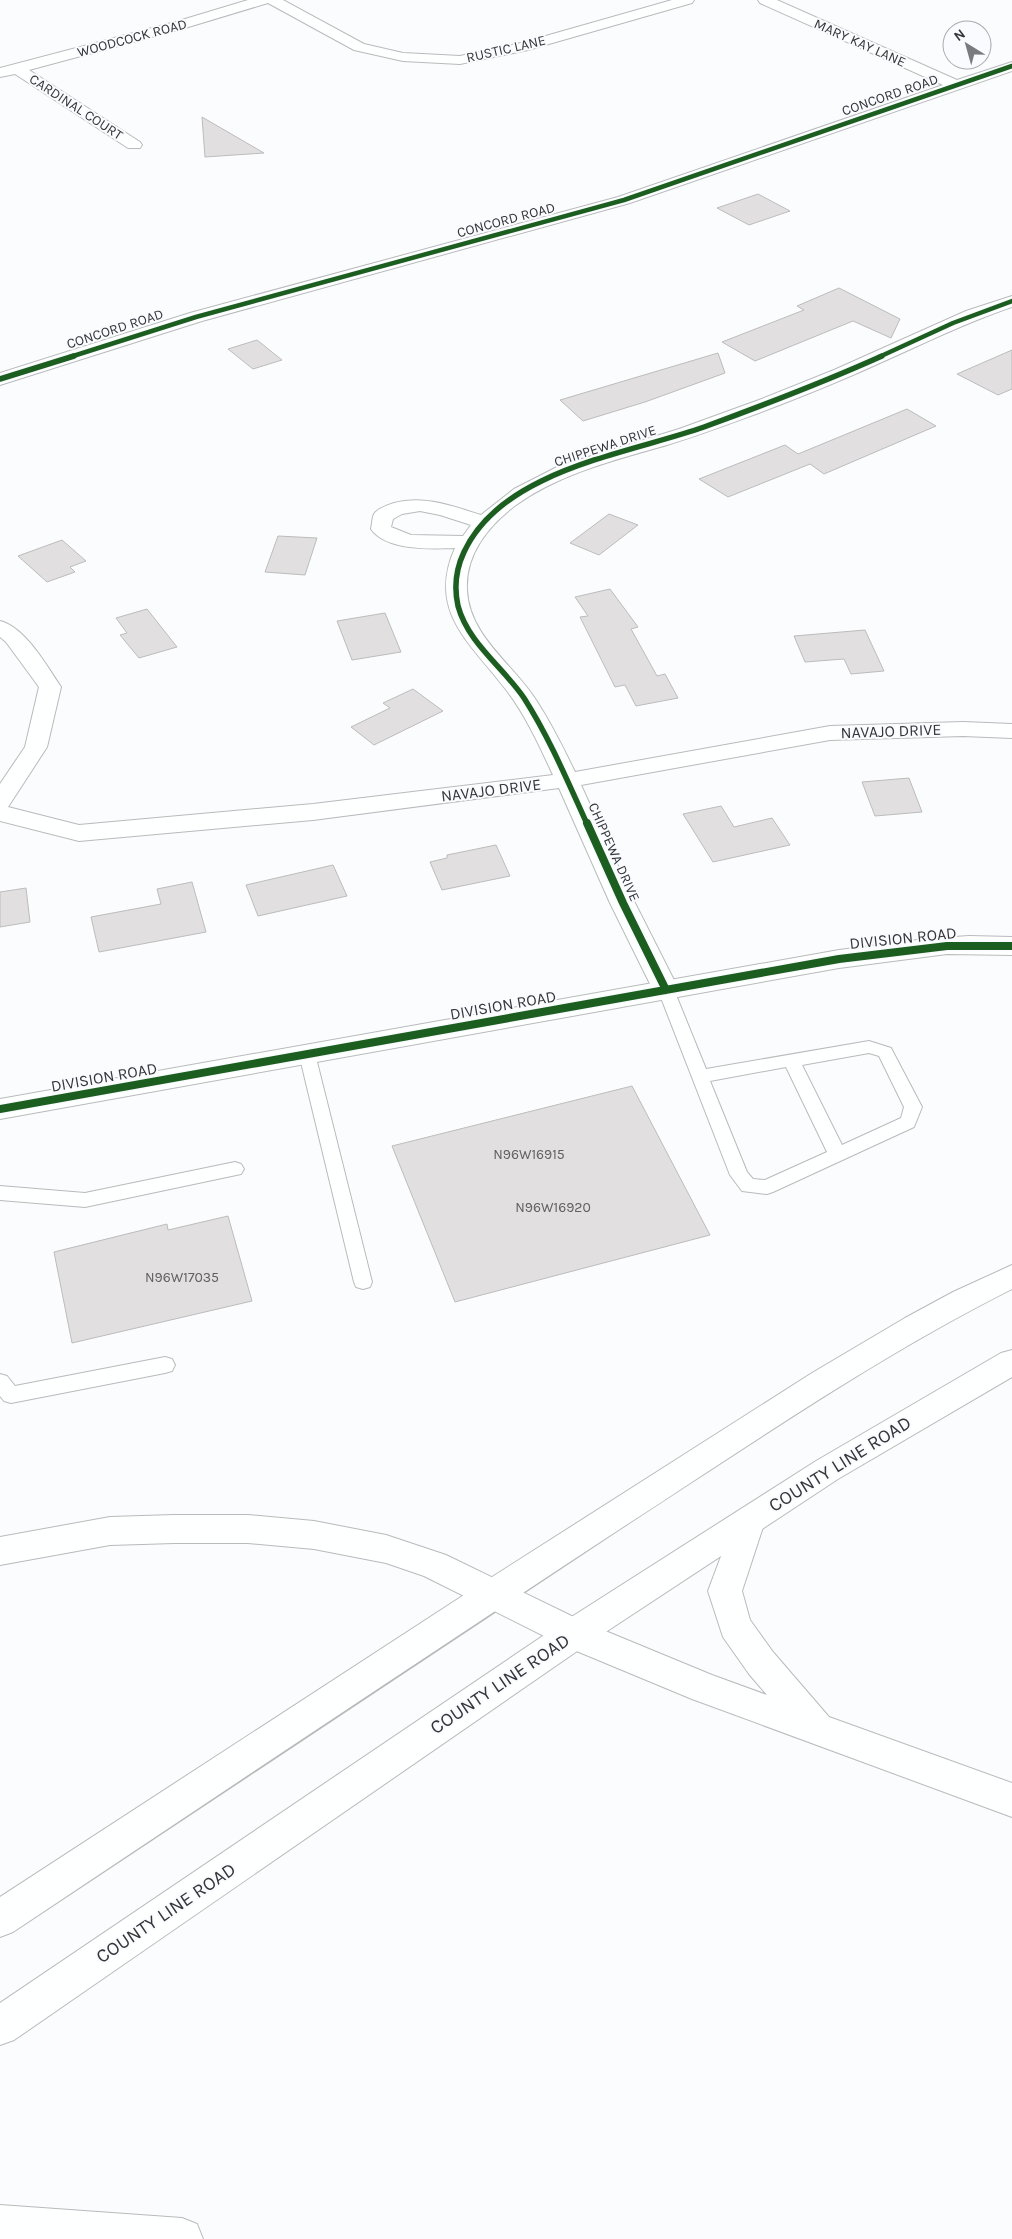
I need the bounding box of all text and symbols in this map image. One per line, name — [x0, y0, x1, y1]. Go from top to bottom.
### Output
street label: WOODCOCK ROAD — [75, 15, 189, 61]
street label: MARY KAY LANE — [811, 15, 909, 71]
north arrow — [942, 20, 992, 70]
text: N — [950, 25, 969, 45]
street label: RUSTIC LANE — [465, 32, 547, 66]
street label: CARDINAL COURT — [26, 70, 126, 144]
street label: CONCORD ROAD — [840, 71, 940, 119]
street label: CONCORD ROAD — [455, 199, 557, 241]
street label: CONCORD ROAD — [64, 305, 166, 353]
street label: CHIPPEWA DRIVE — [552, 422, 658, 470]
street label: NAVAJO DRIVE — [840, 720, 942, 742]
street label: NAVAJO DRIVE — [440, 774, 542, 806]
street label: CHIPPEWA DRIVE — [585, 800, 643, 904]
street label: DIVISION ROAD — [848, 923, 958, 953]
street label: DIVISION ROAD — [448, 986, 558, 1024]
street label: DIVISION ROAD — [49, 1058, 159, 1096]
house number: N96W16915 — [493, 1146, 565, 1163]
house number: N96W16920 — [515, 1199, 591, 1216]
house number: N96W17035 — [145, 1269, 219, 1286]
street label: COUNTY LINE ROAD — [765, 1411, 915, 1517]
street label: COUNTY LINE ROAD — [426, 1629, 574, 1739]
street label: COUNTY LINE ROAD — [92, 1858, 240, 1968]

